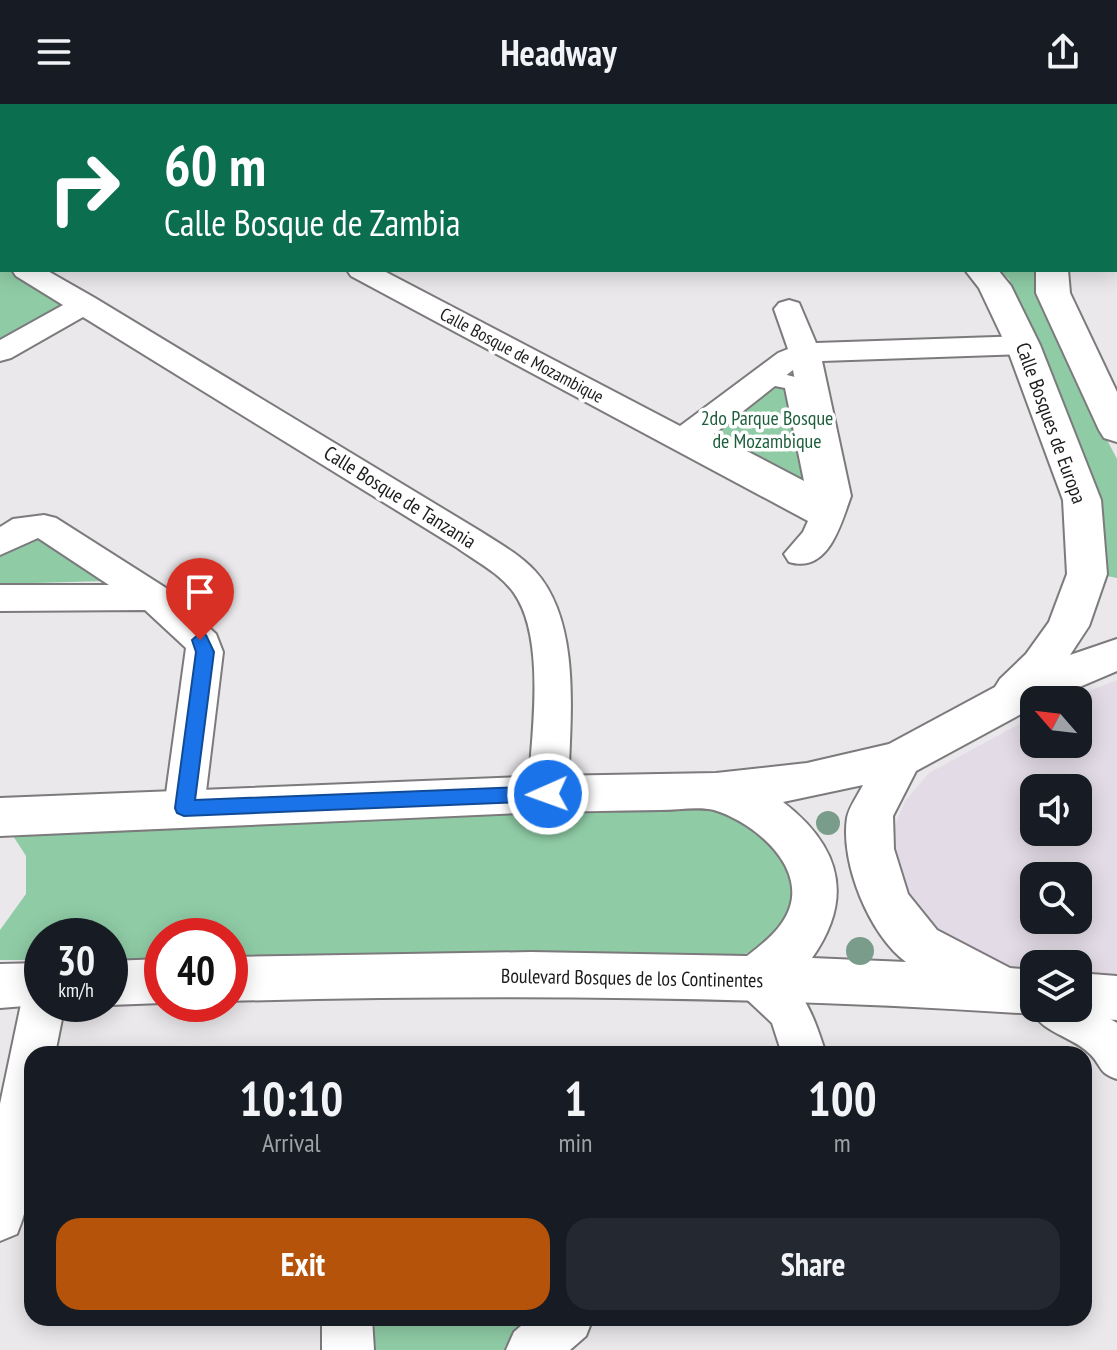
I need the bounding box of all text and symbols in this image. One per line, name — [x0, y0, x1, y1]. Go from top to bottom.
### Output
text: Headway — [500, 29, 617, 76]
icon: menu — [32, 30, 76, 74]
icon: share — [1041, 30, 1085, 74]
text: 60 m — [164, 129, 266, 201]
icon: right — [32, 136, 136, 240]
text: Calle Bosque de Zambia — [164, 199, 460, 246]
street label: Calle Bosque de Mozambique — [436, 302, 608, 408]
street label: Calle Bosques de Europa — [1010, 339, 1092, 507]
park label: 2do Parque Bosque de Mozambique — [701, 405, 833, 454]
street label: Calle Bosque de Tanzania — [319, 440, 481, 554]
pin — [166, 558, 234, 640]
icon: arrive — [178, 570, 222, 614]
north arrow — [1020, 686, 1092, 758]
map controls — [1020, 686, 1092, 1022]
position arrow — [506, 752, 590, 836]
button: sound — [1020, 774, 1092, 846]
button: search — [1020, 862, 1092, 934]
speed limit sign: 40 — [144, 918, 248, 1022]
text: 30 — [57, 934, 95, 986]
button: layers — [1020, 950, 1092, 1022]
street label: Boulevard Bosques de los Continentes — [501, 963, 764, 993]
text: km/h — [58, 977, 94, 1003]
text: 10:10 — [239, 1067, 343, 1129]
text: 1 — [564, 1067, 587, 1129]
text: 100 — [808, 1067, 877, 1129]
text: Arrival — [262, 1126, 321, 1159]
text: min — [558, 1126, 592, 1159]
text: m — [834, 1126, 851, 1159]
button: Exit — [56, 1218, 550, 1310]
button: Share — [566, 1218, 1060, 1310]

